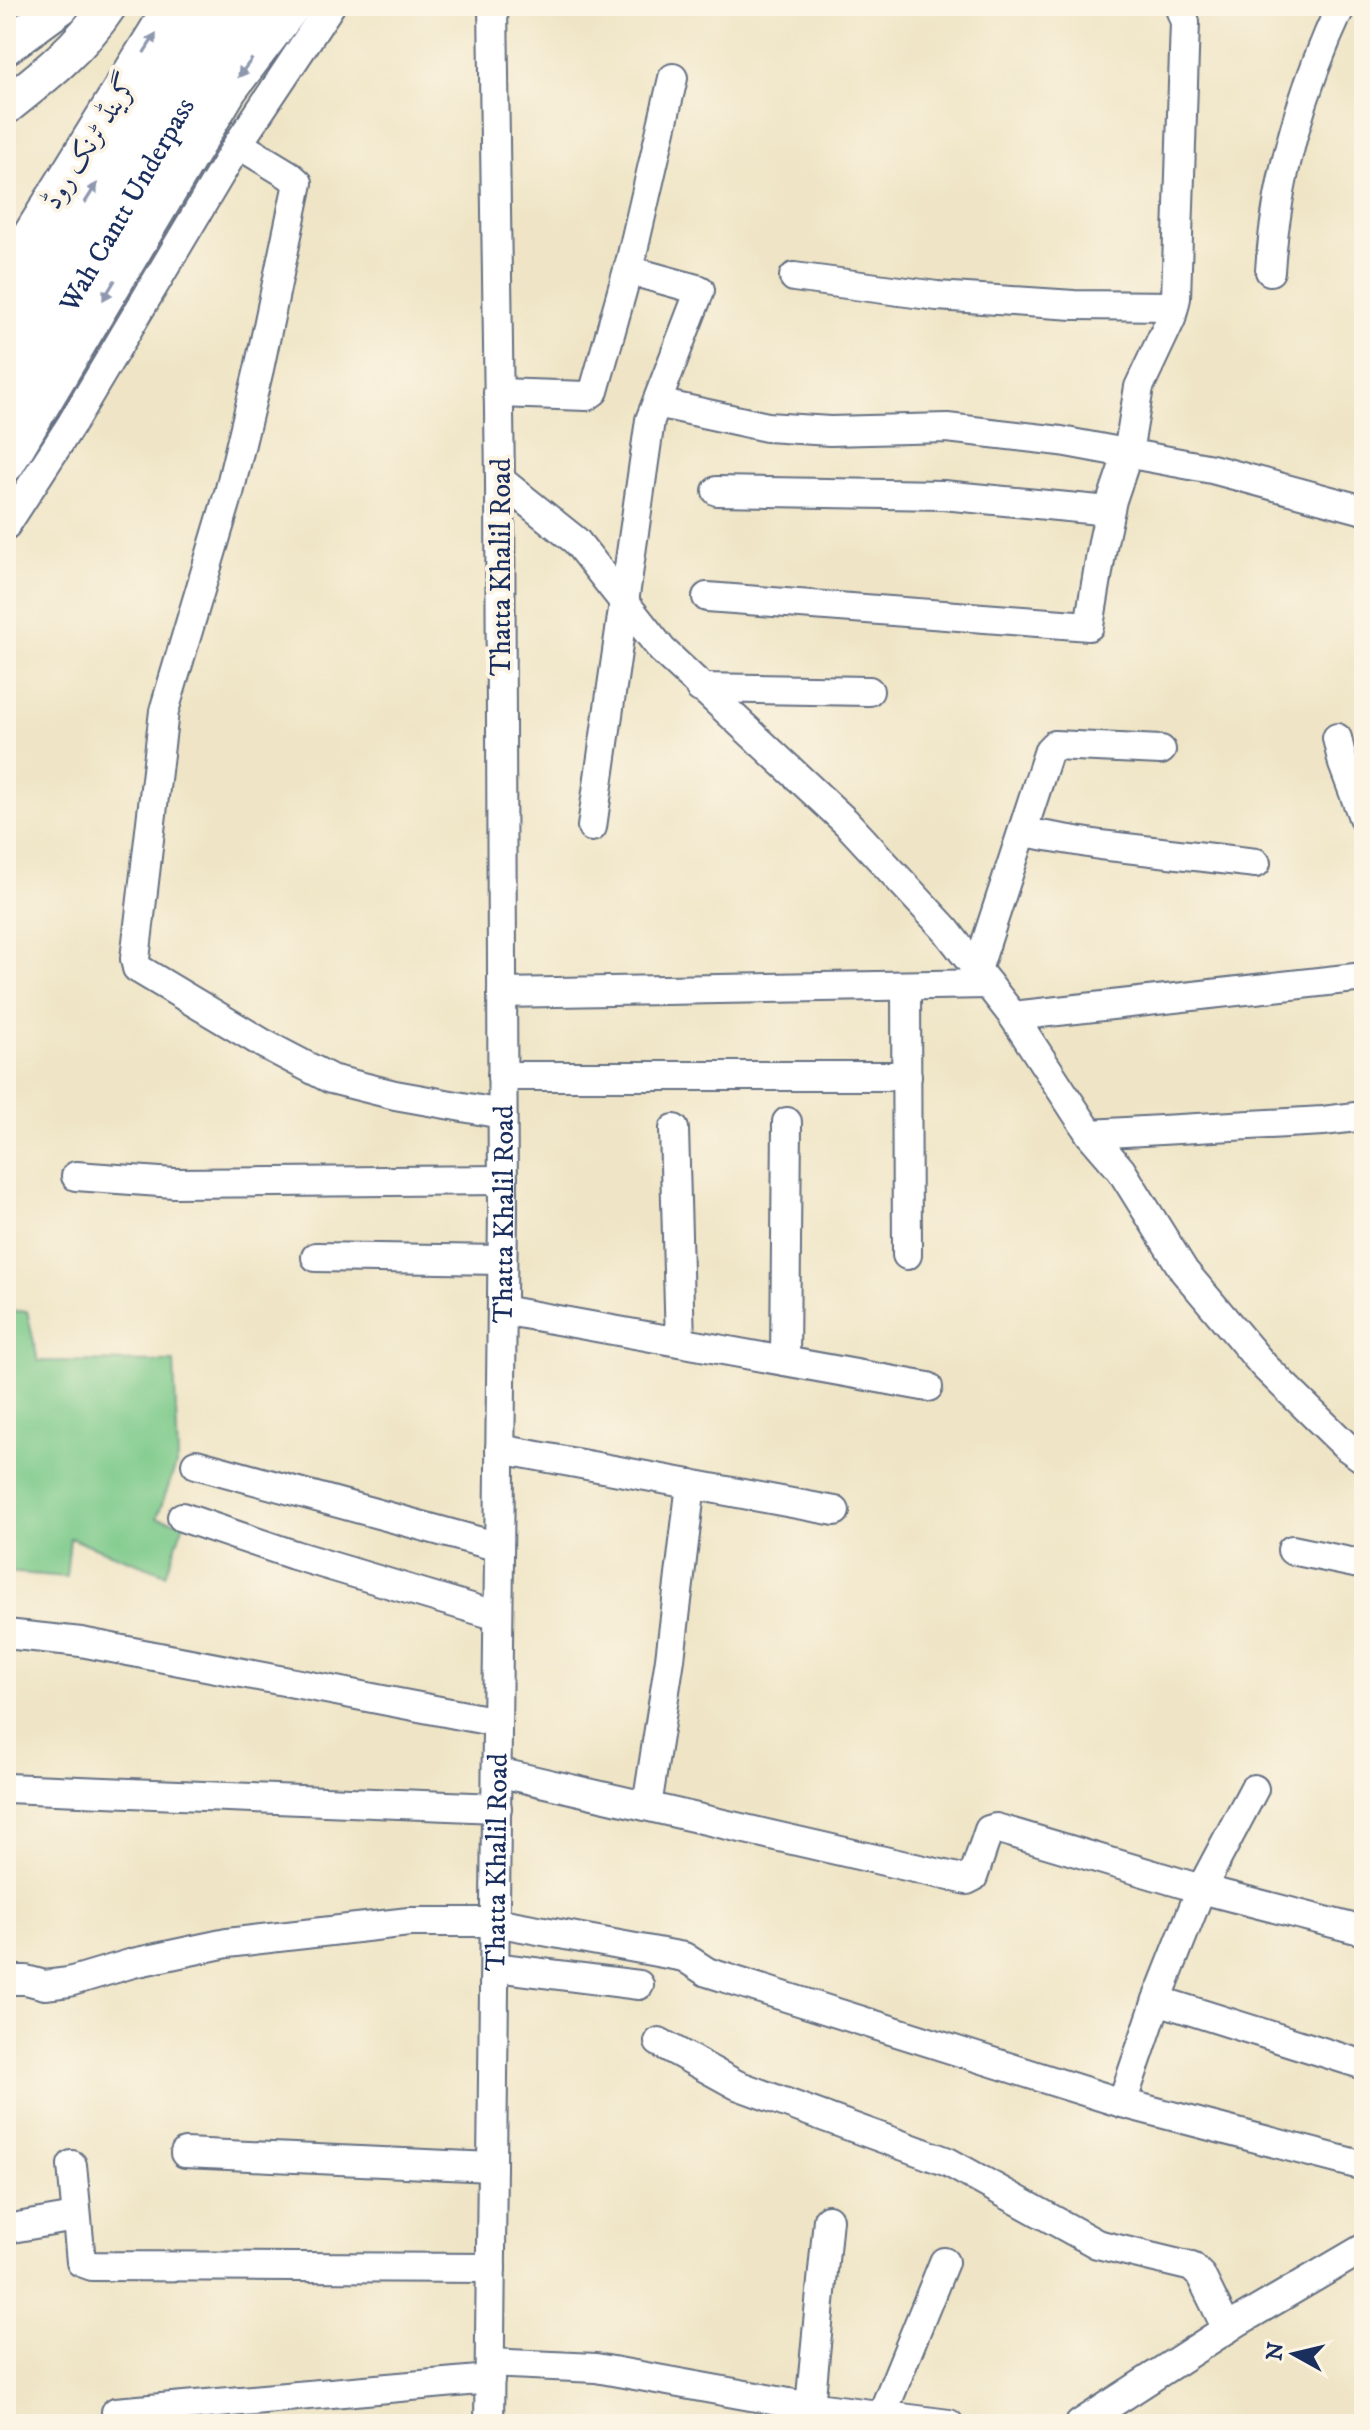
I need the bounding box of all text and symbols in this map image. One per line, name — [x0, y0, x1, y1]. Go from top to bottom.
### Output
one-way arrow — [142, 32, 156, 54]
one-way arrow — [237, 58, 253, 78]
street label: گرینڈ ٹرنک روڈ — [33, 66, 146, 216]
street label: Wah Cantt Underpass — [51, 91, 203, 319]
one-way arrow — [83, 182, 97, 204]
one-way arrow — [103, 279, 117, 301]
street label: Thatta Khalil Road — [484, 458, 519, 676]
street label: Thatta Khalil Road — [486, 1105, 522, 1323]
street label: Thatta Khalil Road — [478, 1753, 516, 1971]
north arrow — [1254, 2314, 1334, 2394]
text: N — [1261, 2341, 1290, 2362]

